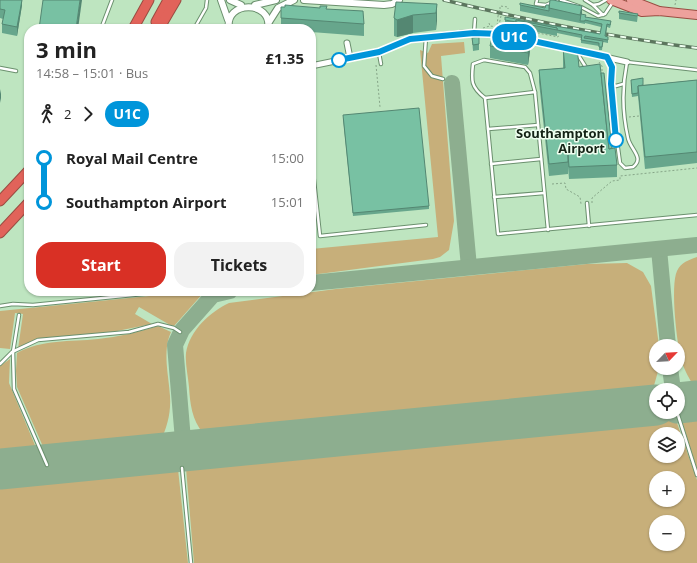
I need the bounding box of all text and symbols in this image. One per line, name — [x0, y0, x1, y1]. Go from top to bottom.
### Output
line badge: U1C — [491, 24, 537, 50]
text: U1C — [500, 27, 528, 46]
text: 3 min — [36, 34, 97, 64]
text: £1.35 — [265, 48, 304, 68]
unlabelled marker — [331, 52, 347, 68]
text: 14:58 – 15:01 · Bus — [36, 64, 148, 82]
icon: walk — [36, 103, 58, 125]
icon: forward — [77, 103, 99, 125]
text: U1C — [113, 104, 141, 123]
text: 2 — [64, 105, 71, 123]
place label: Southampton Airport — [516, 124, 605, 157]
marker: Southampton Airport — [608, 132, 624, 148]
text: Royal Mail Centre — [66, 148, 198, 168]
text: 15:00 — [271, 149, 304, 167]
text: Southampton Airport — [66, 192, 226, 212]
text: 15:01 — [271, 193, 304, 211]
button: Start — [36, 242, 166, 288]
button: Tickets — [174, 242, 304, 288]
north arrow — [649, 339, 685, 375]
map controls — [649, 339, 685, 551]
button: locate — [649, 383, 685, 419]
button: layers — [649, 427, 685, 463]
button: + — [649, 471, 685, 507]
button: − — [649, 515, 685, 551]

